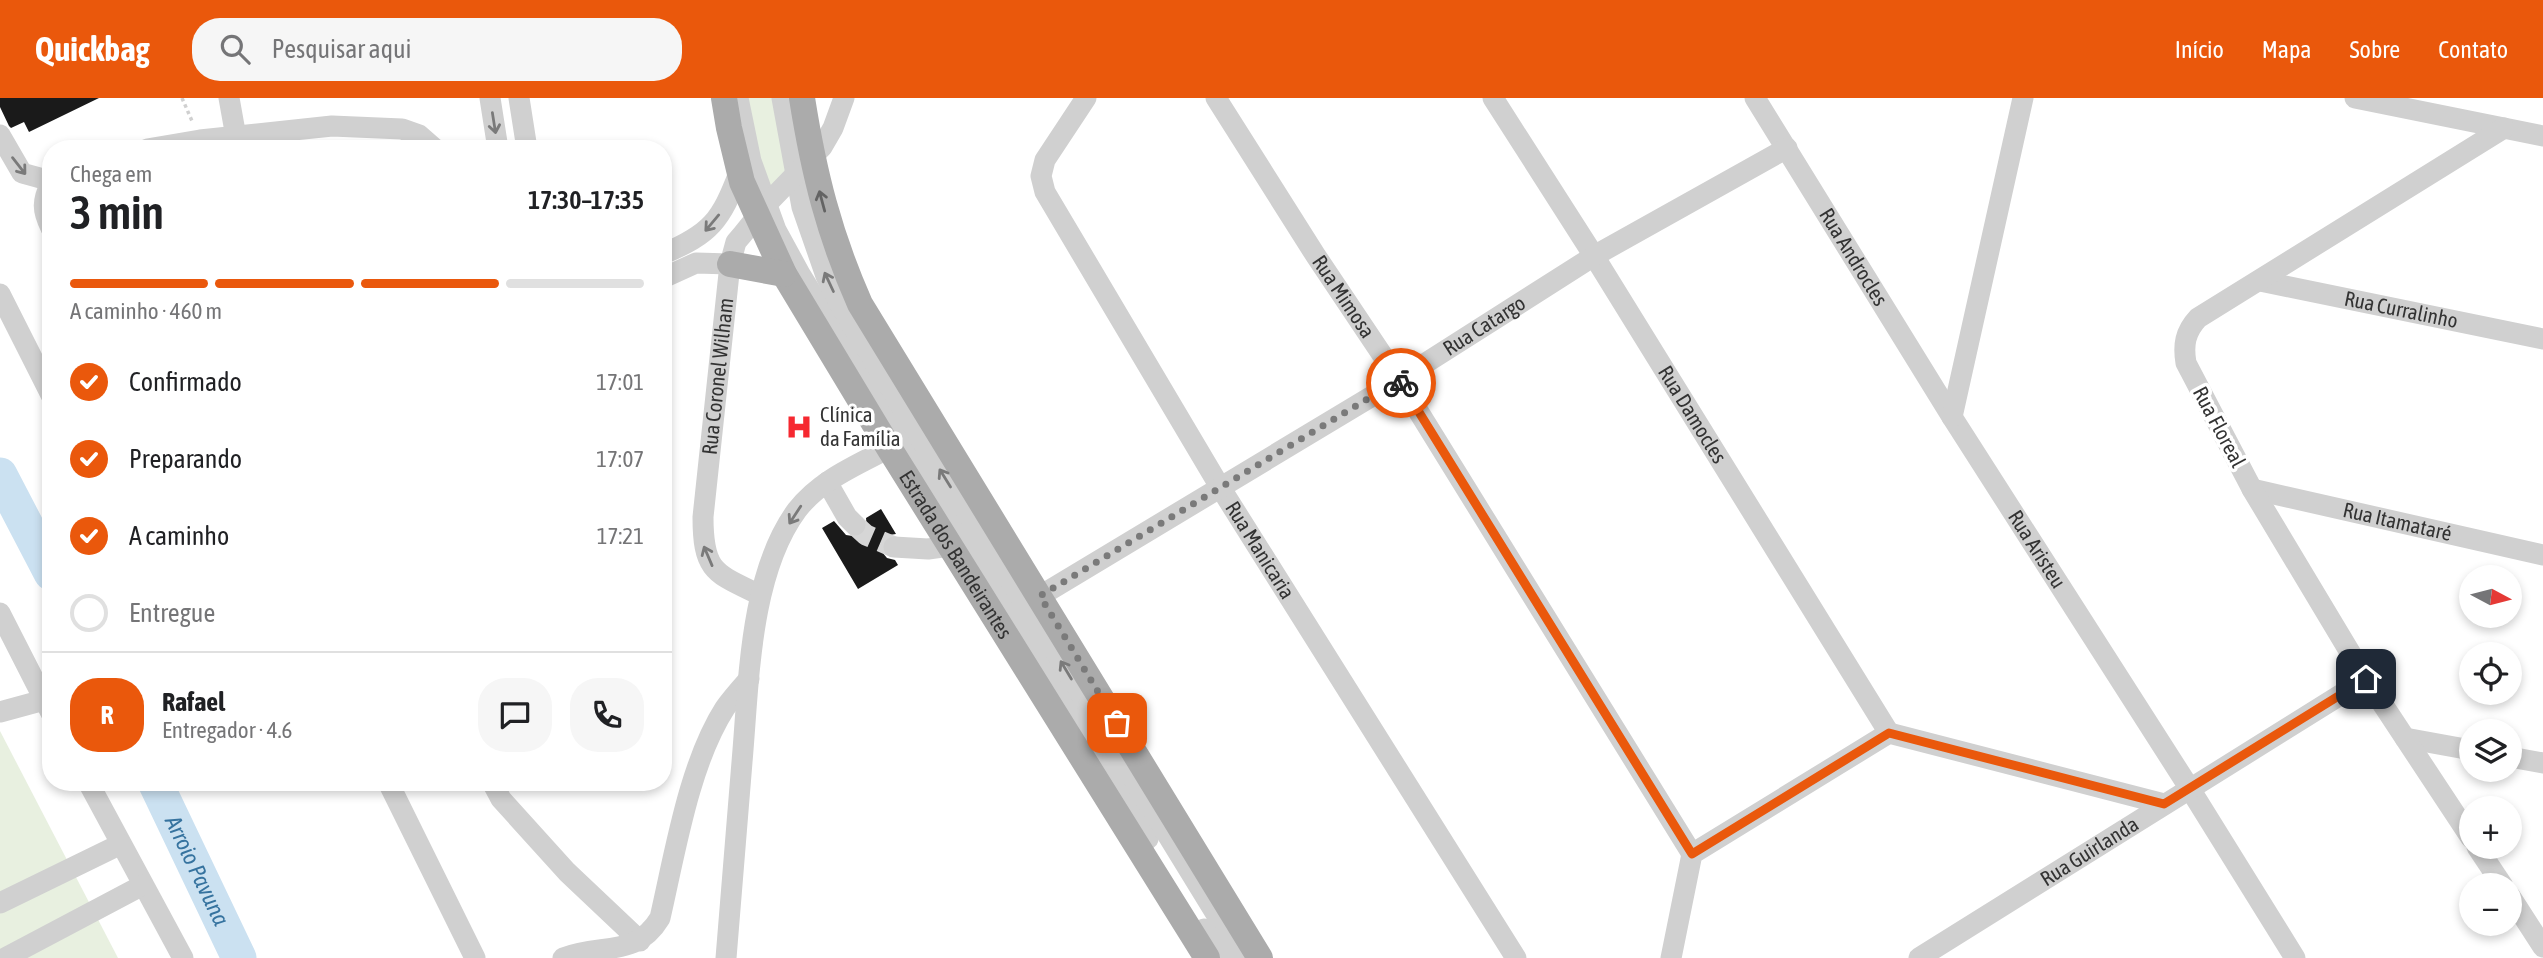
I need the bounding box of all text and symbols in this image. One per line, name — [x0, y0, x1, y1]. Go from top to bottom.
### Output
search box — [192, 18, 682, 81]
text: Quickbag — [35, 30, 150, 68]
icon: search — [216, 30, 254, 68]
text: Pesquisar aqui — [272, 34, 412, 64]
text: Início — [2175, 36, 2224, 63]
text: Mapa — [2262, 36, 2312, 63]
text: Sobre — [2350, 36, 2400, 63]
text: Contato — [2438, 36, 2508, 63]
one-way arrow — [488, 111, 501, 134]
one-way arrow — [12, 156, 27, 174]
text: Chega em — [70, 161, 152, 187]
text: 17:30–17:35 — [528, 185, 644, 215]
text: 3 min — [70, 186, 164, 239]
one-way arrow — [815, 190, 828, 213]
street label: Rua Androcles — [1815, 203, 1893, 310]
one-way arrow — [704, 214, 720, 232]
street label: Rua Mimosa — [1308, 250, 1380, 342]
one-way arrow — [822, 272, 835, 293]
street label: Rua Curralinho — [2342, 286, 2460, 332]
street label: Rua Catargo — [1438, 290, 1529, 360]
street label: Rua Coronel Wilham — [697, 297, 737, 456]
text: A caminho · 460 m — [70, 298, 222, 324]
courier — [1366, 348, 1436, 418]
street label: Rua Damocles — [1654, 361, 1732, 467]
icon: check — [70, 363, 108, 401]
icon: bike — [1382, 364, 1420, 402]
text: Confirmado — [129, 367, 242, 397]
text: 17:01 — [596, 369, 644, 395]
street label: Rua Floreal — [2189, 382, 2251, 471]
place label: Clínica da Família — [820, 402, 901, 450]
hospital icon: Clínica da Família — [784, 412, 814, 442]
icon: check — [70, 440, 108, 478]
text: Preparando — [129, 444, 242, 474]
text: 17:07 — [596, 446, 644, 472]
street label: Estrada dos Bandeirantes — [895, 466, 1018, 643]
one-way arrow — [938, 468, 952, 488]
street label: Rua Manicaria — [1221, 497, 1300, 603]
street label: Rua Itamataré — [2341, 497, 2454, 545]
one-way arrow — [788, 505, 803, 524]
street label: Rua Aristeu — [2004, 505, 2071, 592]
icon: check — [70, 517, 108, 555]
text: A caminho — [129, 521, 229, 551]
text: 17:21 — [597, 523, 644, 549]
one-way arrow — [700, 546, 713, 567]
north arrow — [2459, 565, 2522, 628]
map controls — [2459, 565, 2522, 936]
text: Entregue — [129, 598, 215, 628]
button: locate — [2459, 642, 2522, 705]
pin — [2336, 649, 2396, 709]
icon: home — [2347, 660, 2385, 698]
one-way arrow — [1059, 661, 1073, 681]
button: chat — [478, 678, 552, 752]
button: phone — [570, 678, 644, 752]
text: Rafael — [162, 687, 225, 717]
pin — [1087, 693, 1147, 753]
text: R — [100, 700, 114, 730]
icon: bag — [1098, 704, 1136, 742]
text: Entregador · 4.6 — [162, 717, 292, 743]
button: layers — [2459, 719, 2522, 782]
button: + — [2459, 796, 2522, 859]
water label: Arroio Pavuna — [160, 810, 235, 930]
street label: Rua Guirlanda — [2036, 811, 2142, 890]
button: − — [2459, 873, 2522, 936]

